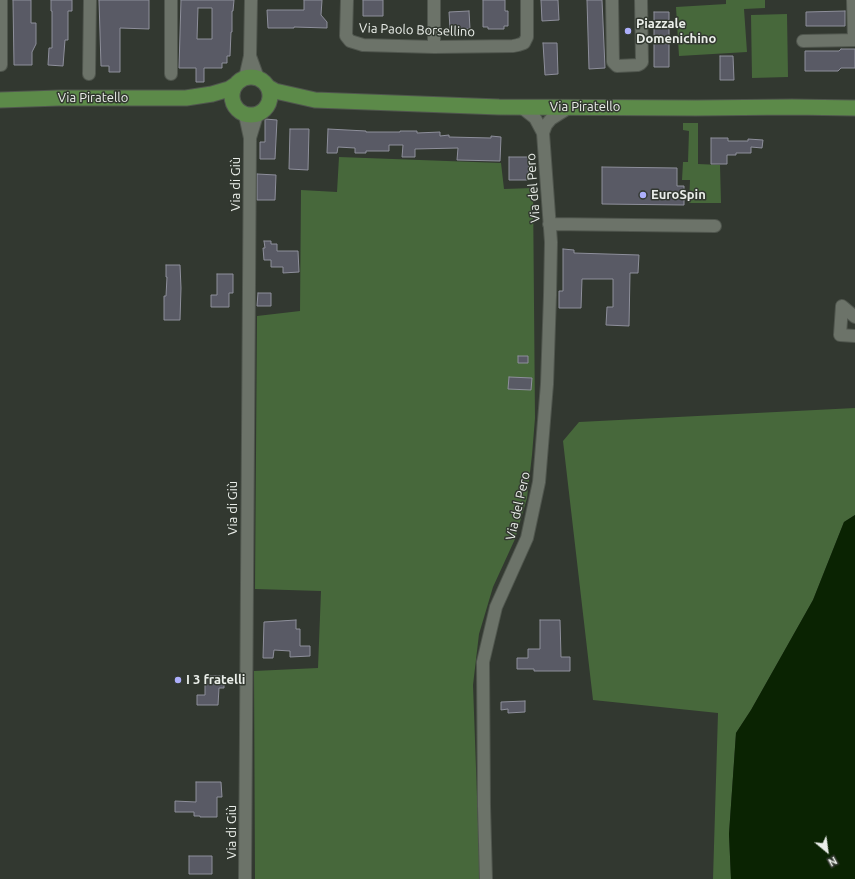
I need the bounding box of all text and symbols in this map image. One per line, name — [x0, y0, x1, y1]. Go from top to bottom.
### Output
place label: Piazzale Domenichino — [636, 16, 716, 47]
street label: Via Paolo Borsellino — [359, 20, 475, 40]
marker: Piazzale Domenichino — [623, 26, 633, 36]
street label: Via Piratello — [58, 90, 128, 106]
street label: Via Piratello — [550, 99, 620, 115]
street label: Via del Pero — [523, 153, 543, 223]
street label: Via di Giù — [228, 157, 244, 211]
place label: EuroSpin — [651, 187, 706, 203]
marker: EuroSpin — [638, 190, 648, 200]
street label: Via del Pero — [503, 470, 533, 542]
street label: Via di Giù — [225, 481, 241, 535]
place label: I 3 fratelli — [186, 672, 245, 688]
marker: I 3 fratelli — [173, 675, 183, 685]
street label: Via di Giù — [224, 805, 240, 859]
north arrow — [807, 831, 847, 871]
text: N — [826, 854, 839, 869]

